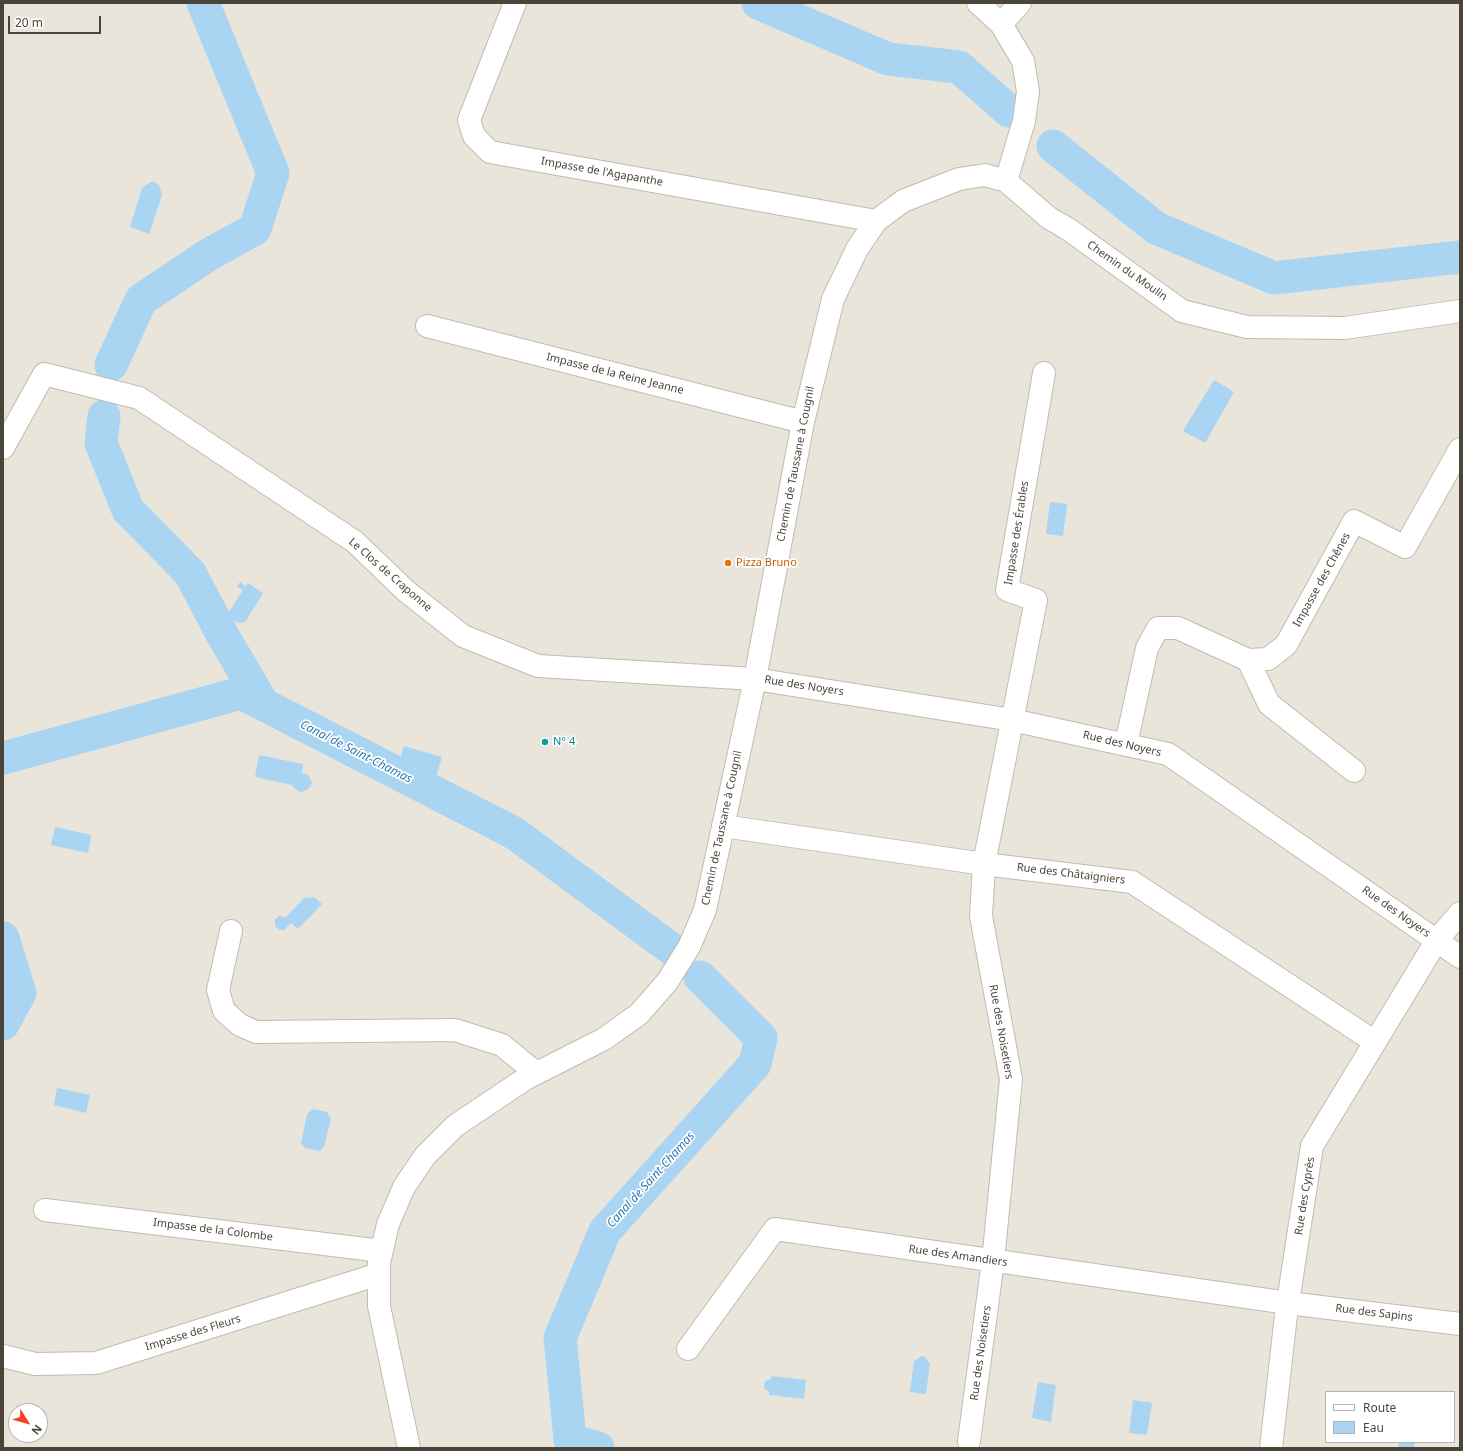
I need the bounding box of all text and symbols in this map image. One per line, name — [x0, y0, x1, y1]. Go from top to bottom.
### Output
scale bar — [10, 8, 103, 34]
text: 20 m — [15, 14, 43, 31]
street label: Impasse de l'Agapanthe — [540, 155, 664, 189]
street label: Chemin du Moulin — [1084, 238, 1170, 304]
street label: Impasse de la Reine Jeanne — [545, 351, 685, 397]
street label: Chemin de Taussane à Cougnil — [774, 385, 818, 543]
street label: Impasse des Érables — [1002, 480, 1032, 586]
street label: Impasse des Chênes — [1291, 531, 1353, 629]
street label: Le Clos de Craponne — [346, 535, 434, 615]
place label: Pizza Bruno — [736, 556, 797, 570]
marker: Pizza Bruno — [723, 558, 733, 568]
street label: Rue des Noyers — [763, 673, 845, 699]
water label: Canal de Saint-Chamas — [298, 717, 414, 787]
street label: Rue des Noyers — [1081, 729, 1163, 759]
place label: N° 4 — [553, 735, 575, 749]
marker: N° 4 — [540, 737, 550, 747]
street label: Chemin de Taussane à Cougnil — [699, 749, 745, 907]
street label: Rue des Châtaigniers — [1016, 861, 1126, 887]
street label: Rue des Noyers — [1359, 884, 1433, 940]
street label: Rue des Noisetiers — [986, 984, 1016, 1080]
water label: Canal de Saint-Chamas — [604, 1129, 698, 1231]
street label: Rue des Cyprès — [1292, 1156, 1318, 1236]
street label: Impasse de la Colombe — [152, 1216, 274, 1244]
street label: Rue des Amandiers — [908, 1243, 1008, 1269]
street label: Rue des Sapins — [1335, 1302, 1413, 1324]
street label: Rue des Noisetiers — [968, 1305, 994, 1401]
street label: Impasse des Fleurs — [144, 1312, 242, 1354]
legend — [1325, 1391, 1455, 1443]
text: Route — [1363, 1399, 1396, 1416]
north arrow — [8, 1403, 48, 1443]
text: Eau — [1363, 1419, 1384, 1436]
text: N — [29, 1422, 46, 1438]

